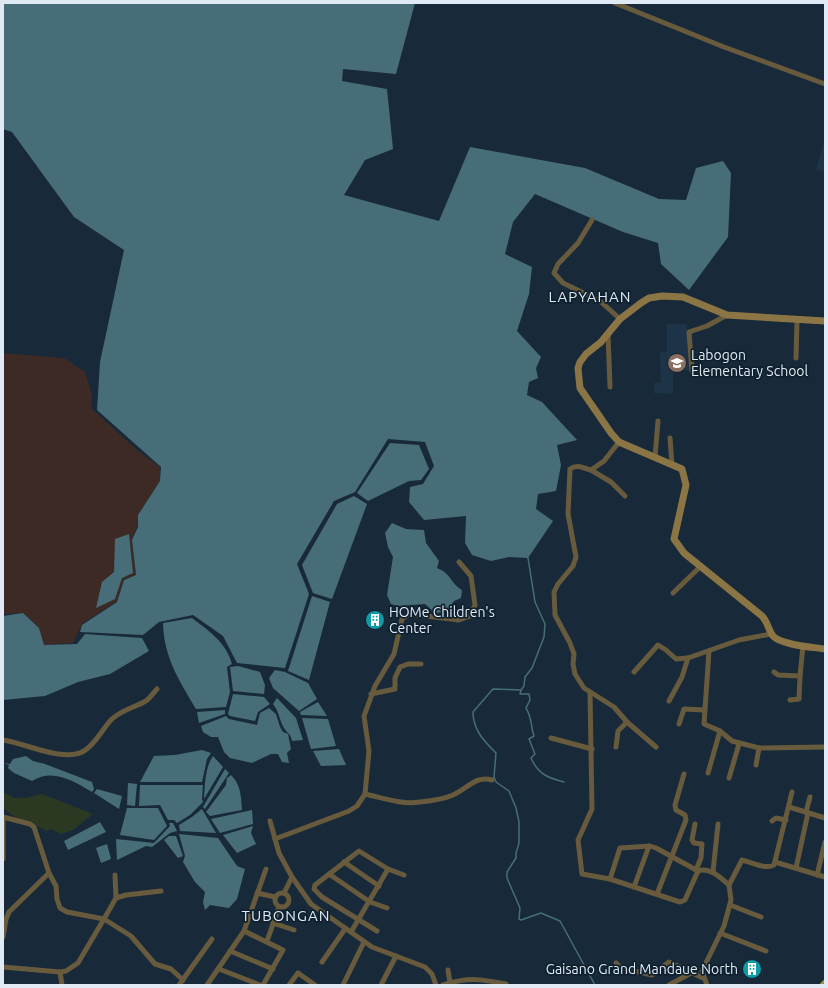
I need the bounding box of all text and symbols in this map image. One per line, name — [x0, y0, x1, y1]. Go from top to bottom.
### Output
district label: LAPYAHAN — [548, 288, 632, 305]
place label: Labogon Elementary School — [691, 347, 809, 379]
school or university icon: Labogon Elementary School — [666, 352, 688, 374]
place label: HOMe Children's Center — [389, 604, 495, 636]
building icon: HOMe Children's Center — [364, 609, 386, 631]
district label: TUBONGAN — [242, 907, 330, 924]
building icon: Gaisano Grand Mandaue North — [741, 958, 763, 980]
place label: Gaisano Grand Mandaue North — [546, 961, 738, 977]

